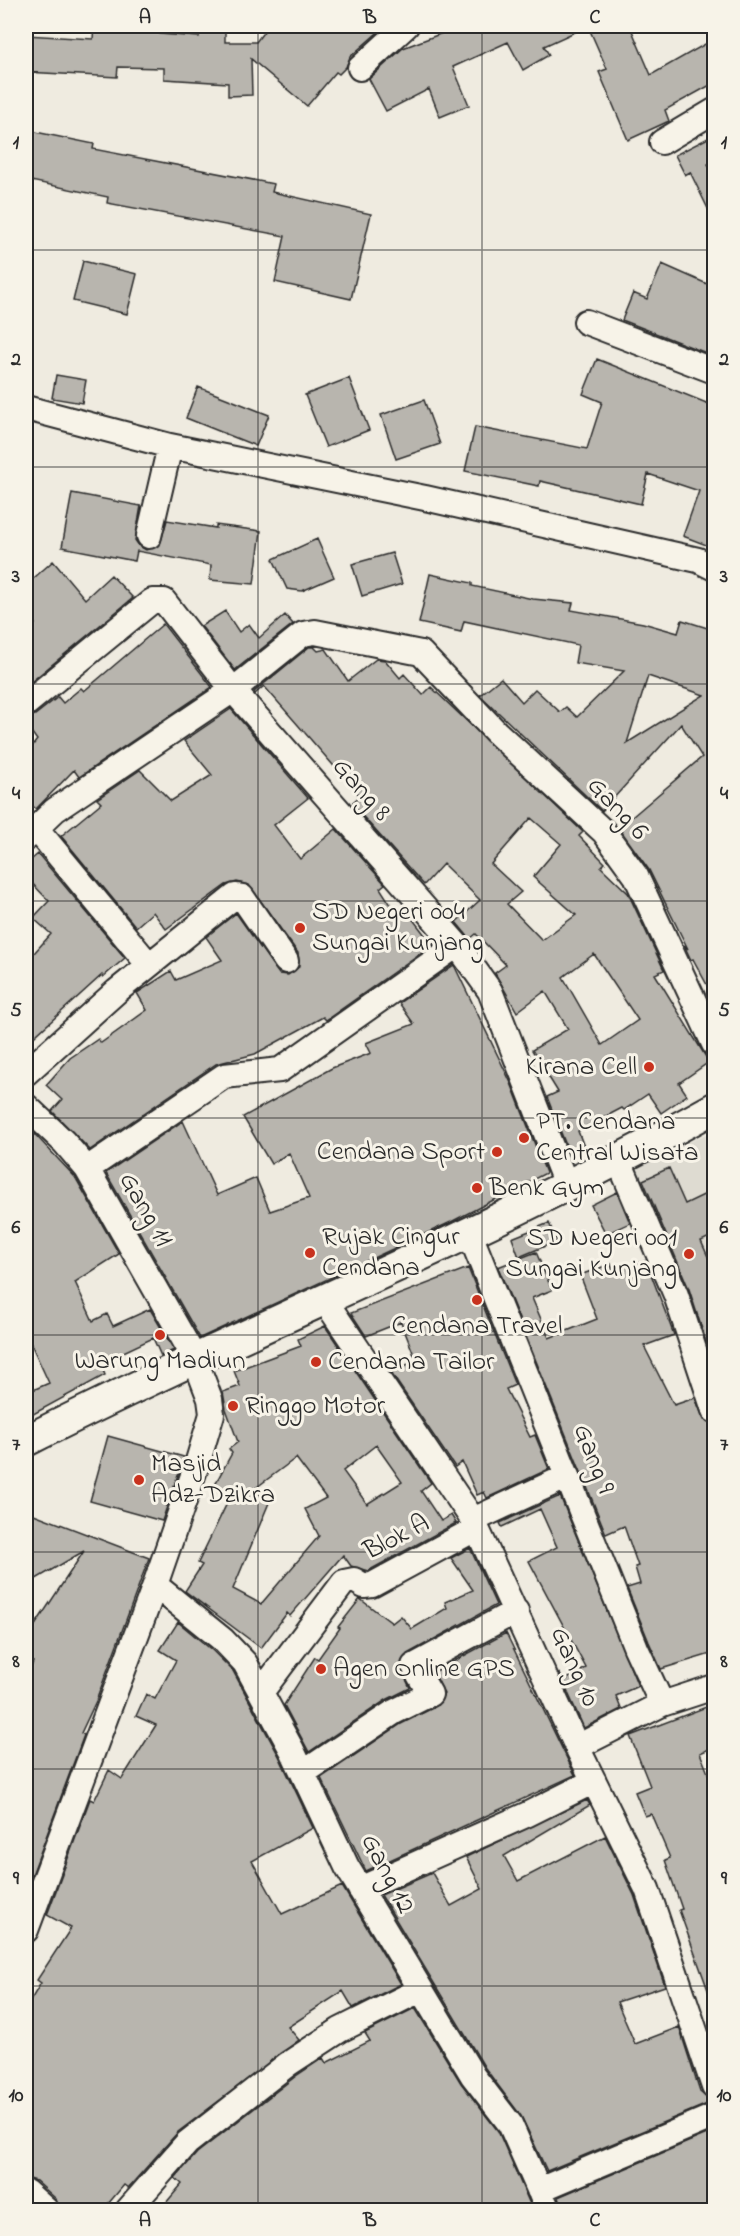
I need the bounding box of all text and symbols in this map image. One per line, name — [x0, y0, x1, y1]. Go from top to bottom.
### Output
text: A — [139, 4, 151, 33]
text: B — [362, 4, 377, 33]
text: C — [590, 4, 601, 33]
text: 1 — [13, 129, 20, 158]
text: 1 — [721, 129, 728, 158]
text: 2 — [10, 346, 21, 375]
text: 2 — [718, 346, 729, 375]
text: 3 — [11, 563, 20, 592]
text: 3 — [719, 563, 728, 592]
street label: Gang 8 — [322, 749, 400, 831]
street label: Gang 6 — [577, 768, 657, 850]
text: 4 — [12, 780, 21, 809]
text: 4 — [720, 780, 729, 809]
place label: SD Negeri 004 Sungai Kunjang — [312, 893, 484, 963]
marker: SD Negeri 004 Sungai Kunjang — [293, 921, 307, 935]
text: 5 — [10, 997, 22, 1026]
text: 5 — [718, 997, 730, 1026]
place label: Kirana Cell — [525, 1048, 637, 1087]
marker: Kirana Cell — [642, 1060, 656, 1074]
place label: PT. Cendana Central Wisata — [536, 1103, 699, 1173]
marker: PT. Cendana Central Wisata — [517, 1131, 531, 1145]
place label: Cendana Sport — [317, 1133, 485, 1172]
marker: Cendana Sport — [490, 1145, 504, 1159]
street label: Gang 11 — [108, 1165, 182, 1255]
place label: Benk Gym — [488, 1169, 604, 1208]
marker: Benk Gym — [470, 1181, 484, 1195]
text: 6 — [12, 1214, 21, 1243]
text: 6 — [720, 1214, 729, 1243]
place label: Rujak Cingur Cendana — [322, 1218, 460, 1288]
place label: SD Negeri 001 Sungai Kunjang — [505, 1219, 677, 1289]
marker: Rujak Cingur Cendana — [303, 1246, 317, 1260]
marker: SD Negeri 001 Sungai Kunjang — [682, 1247, 696, 1261]
marker: Cendana Travel — [470, 1293, 484, 1307]
place label: Cendana Travel — [392, 1307, 562, 1346]
marker: Warung Madiun — [153, 1328, 167, 1342]
place label: Warung Madiun — [74, 1342, 246, 1381]
place label: Cendana Tailor — [328, 1343, 495, 1382]
marker: Cendana Tailor — [309, 1355, 323, 1369]
place label: Ringgo Motor — [245, 1387, 386, 1426]
marker: Ringgo Motor — [226, 1399, 240, 1413]
street label: Gang 9 — [562, 1418, 624, 1500]
text: 7 — [12, 1431, 21, 1460]
text: 7 — [720, 1431, 729, 1460]
place label: Masjid Adz-Dzikra — [151, 1445, 275, 1515]
marker: Masjid Adz-Dzikra — [132, 1473, 146, 1487]
street label: Blok A — [356, 1505, 437, 1572]
street label: Gang 10 — [539, 1621, 609, 1713]
text: 8 — [11, 1648, 20, 1677]
text: 8 — [719, 1648, 728, 1677]
place label: Agen Online GPS — [333, 1650, 515, 1689]
marker: Agen Online GPS — [314, 1662, 328, 1676]
street label: Gang 12 — [350, 1827, 424, 1921]
text: 9 — [12, 1865, 20, 1894]
text: 9 — [720, 1865, 728, 1894]
text: 10 — [9, 2082, 24, 2111]
text: 10 — [717, 2082, 732, 2111]
text: A — [139, 2207, 151, 2236]
text: B — [362, 2207, 377, 2236]
text: C — [590, 2207, 601, 2236]

